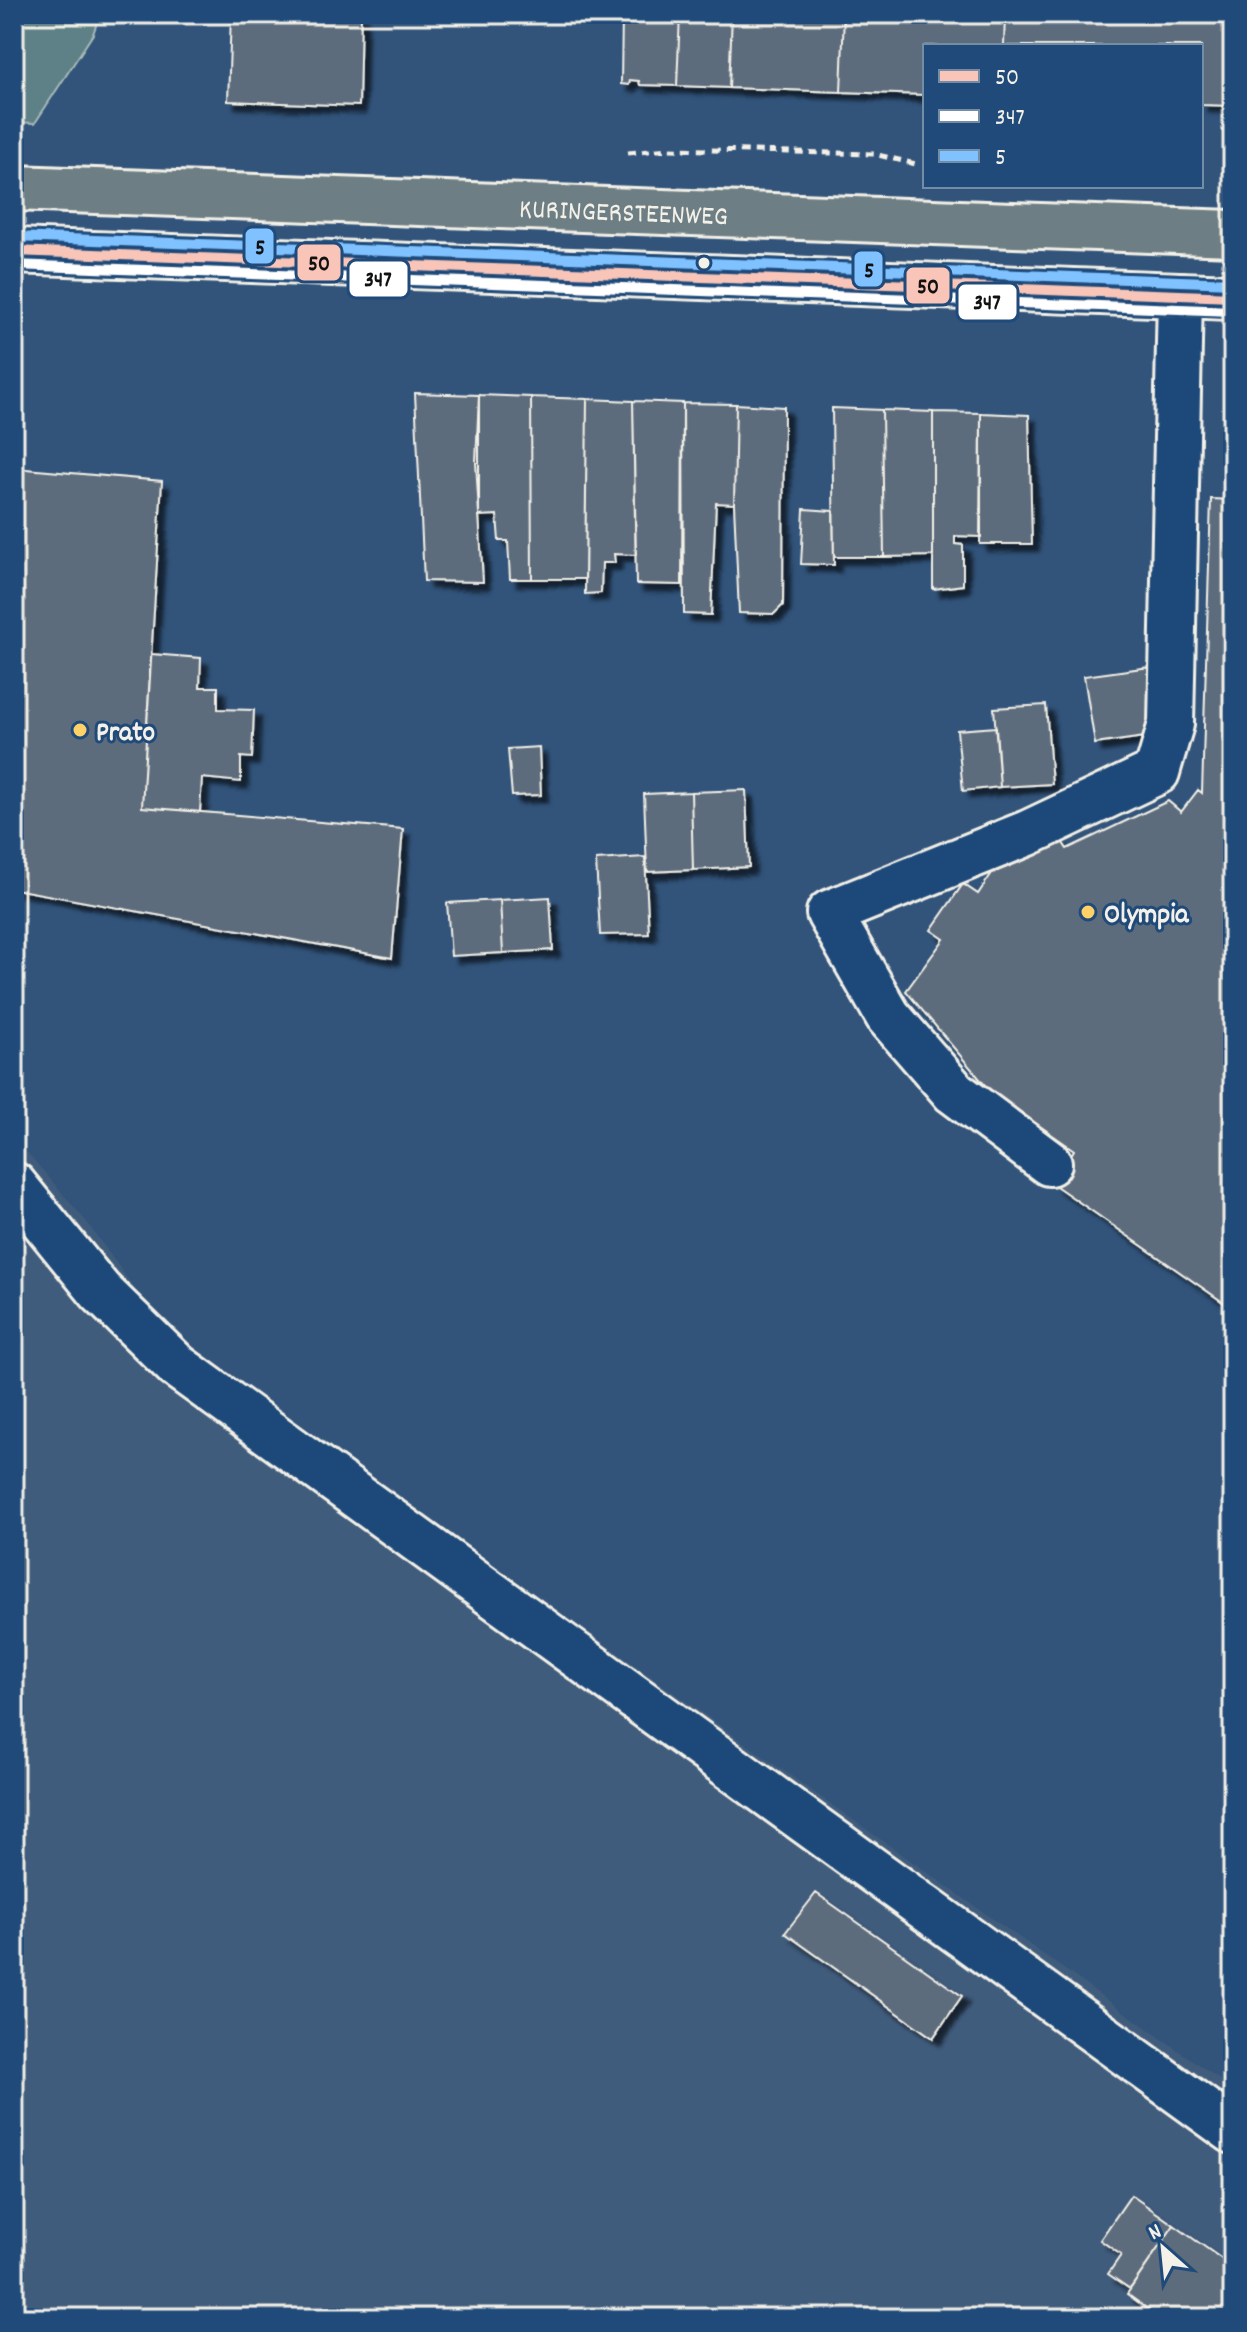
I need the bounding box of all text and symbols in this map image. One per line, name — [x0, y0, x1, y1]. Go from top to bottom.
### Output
legend — [923, 44, 1203, 188]
text: 50 — [995, 62, 1019, 96]
text: 347 — [995, 102, 1025, 136]
text: 5 — [995, 142, 1006, 176]
street label: KURINGERSTEENWEG — [518, 192, 729, 239]
line badge: 5 — [244, 227, 275, 265]
text: 5 — [255, 234, 265, 265]
line badge: 50 — [296, 243, 342, 282]
text: 50 — [308, 250, 330, 281]
line badge: 5 — [853, 250, 884, 288]
unlabelled marker — [696, 255, 712, 271]
text: 5 — [864, 257, 874, 288]
line badge: 347 — [348, 260, 409, 298]
text: 347 — [364, 266, 392, 297]
line badge: 50 — [905, 266, 951, 305]
text: 50 — [917, 273, 939, 304]
line badge: 347 — [957, 283, 1018, 321]
text: 347 — [973, 289, 1001, 320]
place label: Prato — [96, 715, 155, 755]
marker: Prato — [71, 721, 89, 739]
place label: Olympia — [1104, 897, 1189, 937]
marker: Olympia — [1079, 903, 1097, 921]
north arrow — [1123, 2208, 1203, 2288]
text: N — [1144, 2217, 1168, 2250]

